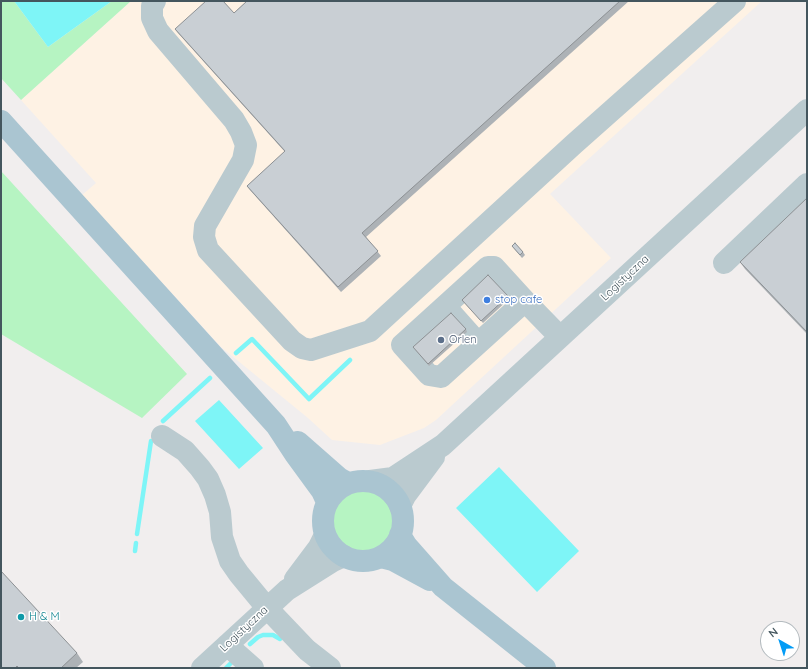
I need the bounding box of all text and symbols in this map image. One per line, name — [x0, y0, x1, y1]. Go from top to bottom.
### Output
street label: Logistyczna — [598, 252, 652, 304]
place label: stop cafe — [495, 293, 542, 307]
marker: stop cafe — [482, 295, 492, 305]
place label: Orlen — [449, 333, 477, 347]
marker: Orlen — [436, 335, 446, 345]
street label: Logistyczna — [217, 603, 271, 655]
place label: H & M — [29, 610, 59, 624]
marker: H & M — [16, 612, 26, 622]
north arrow — [760, 621, 800, 661]
text: N — [766, 624, 781, 640]

